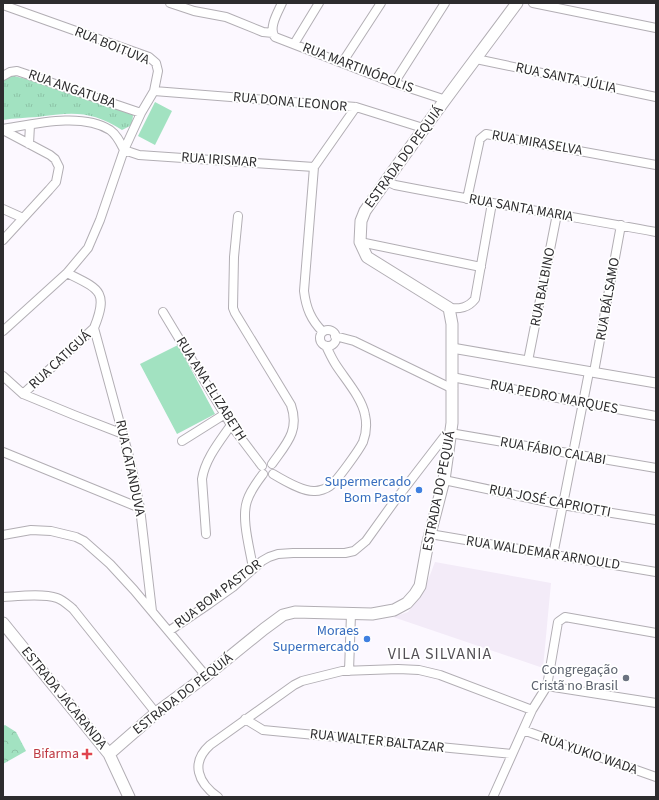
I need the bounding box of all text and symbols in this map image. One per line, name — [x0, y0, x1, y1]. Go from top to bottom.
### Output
street label: RUA BOITUVA — [71, 22, 153, 70]
street label: RUA MARTINÓPOLIS — [300, 38, 416, 98]
street label: RUA SANTA JÚLIA — [514, 58, 619, 99]
street label: RUA ANGATUBA — [25, 65, 119, 113]
street label: RUA DONA LEONOR — [232, 87, 348, 117]
street label: ESTRADA DO PEQUIÁ — [360, 101, 448, 212]
street label: RUA MIRASELVA — [490, 125, 584, 161]
street label: RUA IRISMAR — [181, 147, 257, 173]
street label: RUA SANTA MARIA — [467, 189, 575, 227]
street label: RUA BALBINO — [526, 246, 560, 328]
street label: RUA BÁLSAMO — [591, 256, 625, 342]
street label: RUA CATIGUÁ — [25, 326, 96, 394]
street label: RUA ANA ELIZABETH — [171, 333, 251, 445]
street label: RUA PEDRO MARQUES — [488, 375, 620, 419]
street label: RUA CATANDUVA — [110, 418, 150, 518]
street label: ESTRADA DO PEQUIÁ — [418, 429, 461, 553]
street label: RUA FÁBIO CALABI — [499, 432, 607, 470]
place label: Supermercado Bom Pastor — [324, 472, 411, 508]
street label: RUA JOSÉ CAPRIOTTI — [487, 479, 613, 523]
marker: Supermercado Bom Pastor — [414, 485, 424, 495]
street label: RUA WALDEMAR ARNOULD — [465, 531, 621, 575]
street label: RUA BOM PASTOR — [170, 555, 266, 633]
place label: Moraes Supermercado — [272, 621, 359, 657]
marker: Moraes Supermercado — [362, 634, 372, 644]
street label: ESTRADA JACARANDA — [16, 642, 112, 754]
district label: VILA SILVANIA — [388, 643, 492, 665]
street label: ESTRADA DO PEQUIÁ — [129, 648, 238, 739]
place label: Congregação Cristã no Brasil — [531, 660, 618, 696]
marker: Congregação Cristã no Brasil — [621, 673, 631, 683]
street label: RUA WALTER BALTAZAR — [309, 724, 445, 758]
street label: RUA YUKIO WADA — [538, 728, 641, 780]
place label: Bifarma — [33, 744, 79, 764]
marker: Bifarma — [82, 749, 92, 759]

